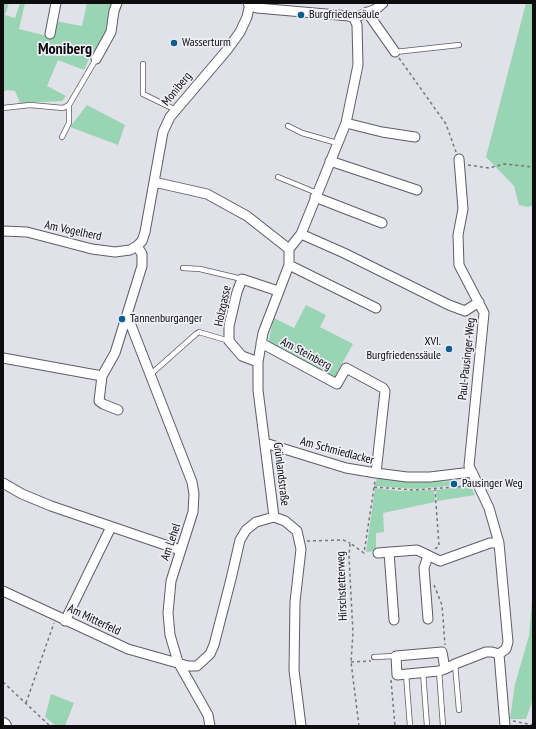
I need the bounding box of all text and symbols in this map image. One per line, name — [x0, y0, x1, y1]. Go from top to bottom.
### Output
place label: Burgfriedensäule — [309, 8, 379, 22]
marker: Burgfriedensäule — [296, 10, 306, 20]
place label: Wasserturm — [182, 36, 231, 50]
marker: Wasserturm — [169, 38, 179, 48]
district label: Moniberg — [38, 39, 92, 59]
street label: Moniberg — [159, 69, 195, 109]
street label: Am Vogelherd — [43, 218, 103, 244]
street label: Holzgasse — [212, 284, 234, 328]
place label: Tannenburganger — [130, 312, 202, 326]
marker: Tannenburganger — [117, 314, 127, 324]
street label: Paul-Pausinger-Weg — [456, 317, 478, 401]
street label: Am Steinberg — [278, 335, 334, 373]
place label: XVI. Burgfriedenssäule — [366, 335, 441, 363]
marker: XVI. Burgfriedenssäule — [444, 344, 454, 354]
street label: Am Schmiedlacker — [298, 434, 376, 468]
street label: Grünlandstraße — [270, 441, 292, 507]
place label: Pausinger Weg — [462, 477, 523, 491]
marker: Pausinger Weg — [449, 479, 459, 489]
street label: Am Lehel — [158, 521, 184, 563]
street label: Hirschstetterweg — [334, 551, 350, 621]
street label: Am Mitterfeld — [65, 601, 123, 639]

